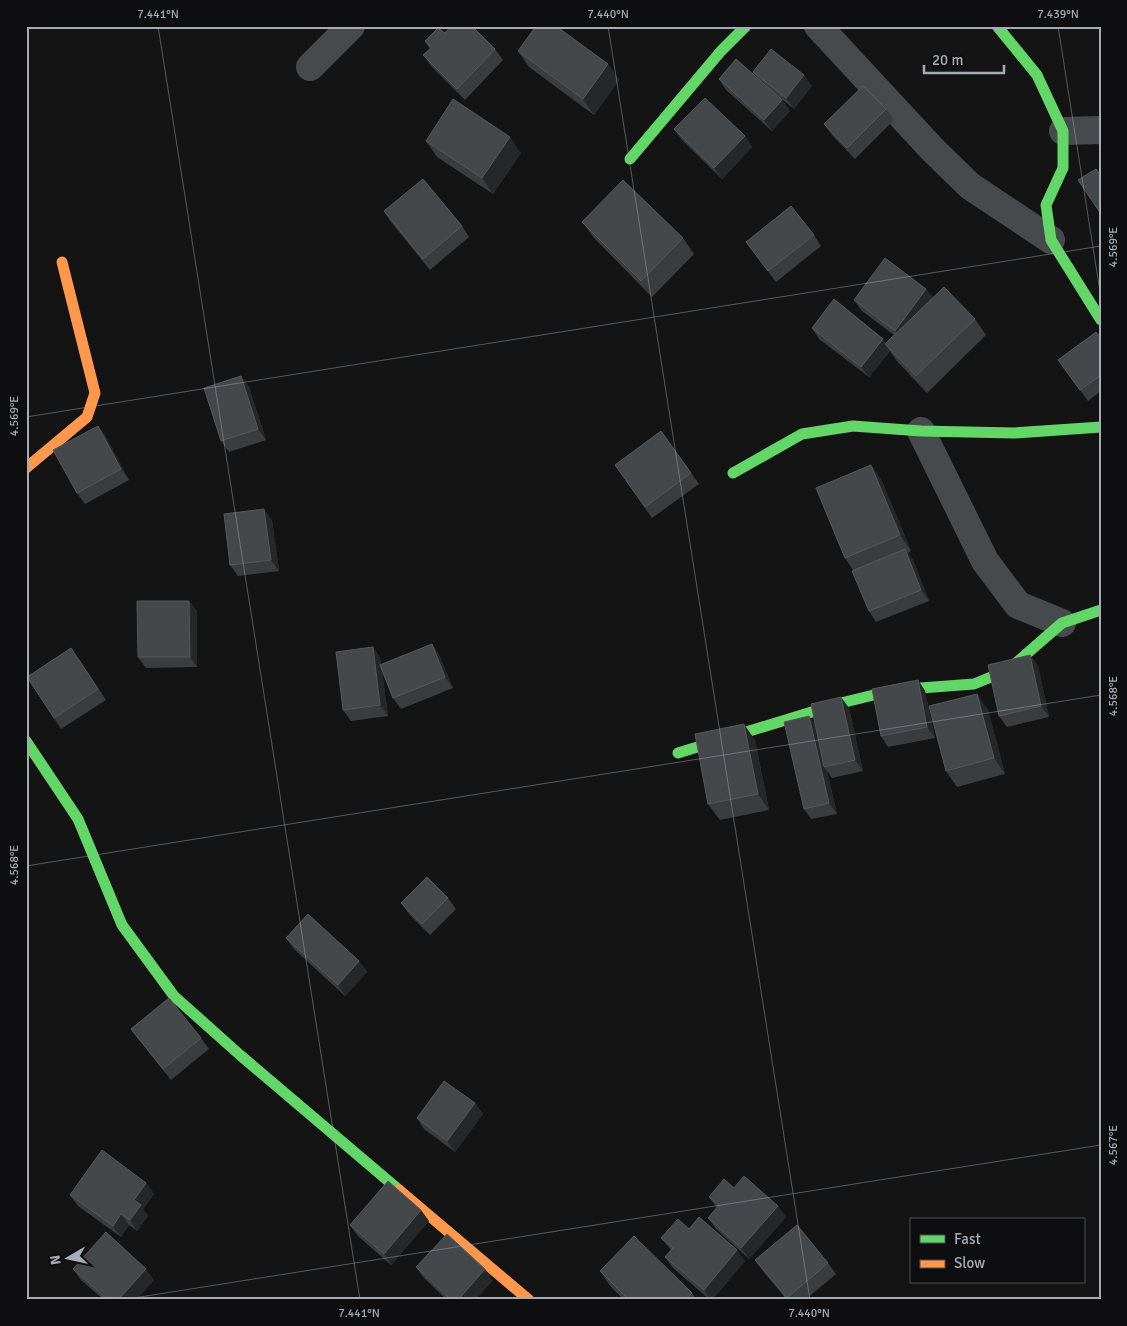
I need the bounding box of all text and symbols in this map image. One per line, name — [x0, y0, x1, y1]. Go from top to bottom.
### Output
text: 7.441°N — [137, 7, 179, 22]
text: 7.440°N — [587, 7, 629, 22]
text: 7.439°N — [1037, 7, 1079, 22]
scale bar — [924, 42, 1004, 74]
text: 20 m — [932, 51, 963, 69]
text: 4.569°E — [1106, 227, 1121, 267]
text: 4.569°E — [7, 396, 22, 436]
text: 4.568°E — [1106, 676, 1121, 716]
text: 4.568°E — [7, 845, 22, 885]
text: 4.567°E — [1106, 1125, 1121, 1165]
legend — [910, 1218, 1084, 1284]
text: Fast — [954, 1230, 981, 1248]
north arrow — [42, 1234, 92, 1284]
text: N — [46, 1254, 65, 1266]
text: Slow — [954, 1254, 985, 1272]
text: 7.441°N — [338, 1306, 380, 1321]
text: 7.440°N — [788, 1306, 830, 1321]

